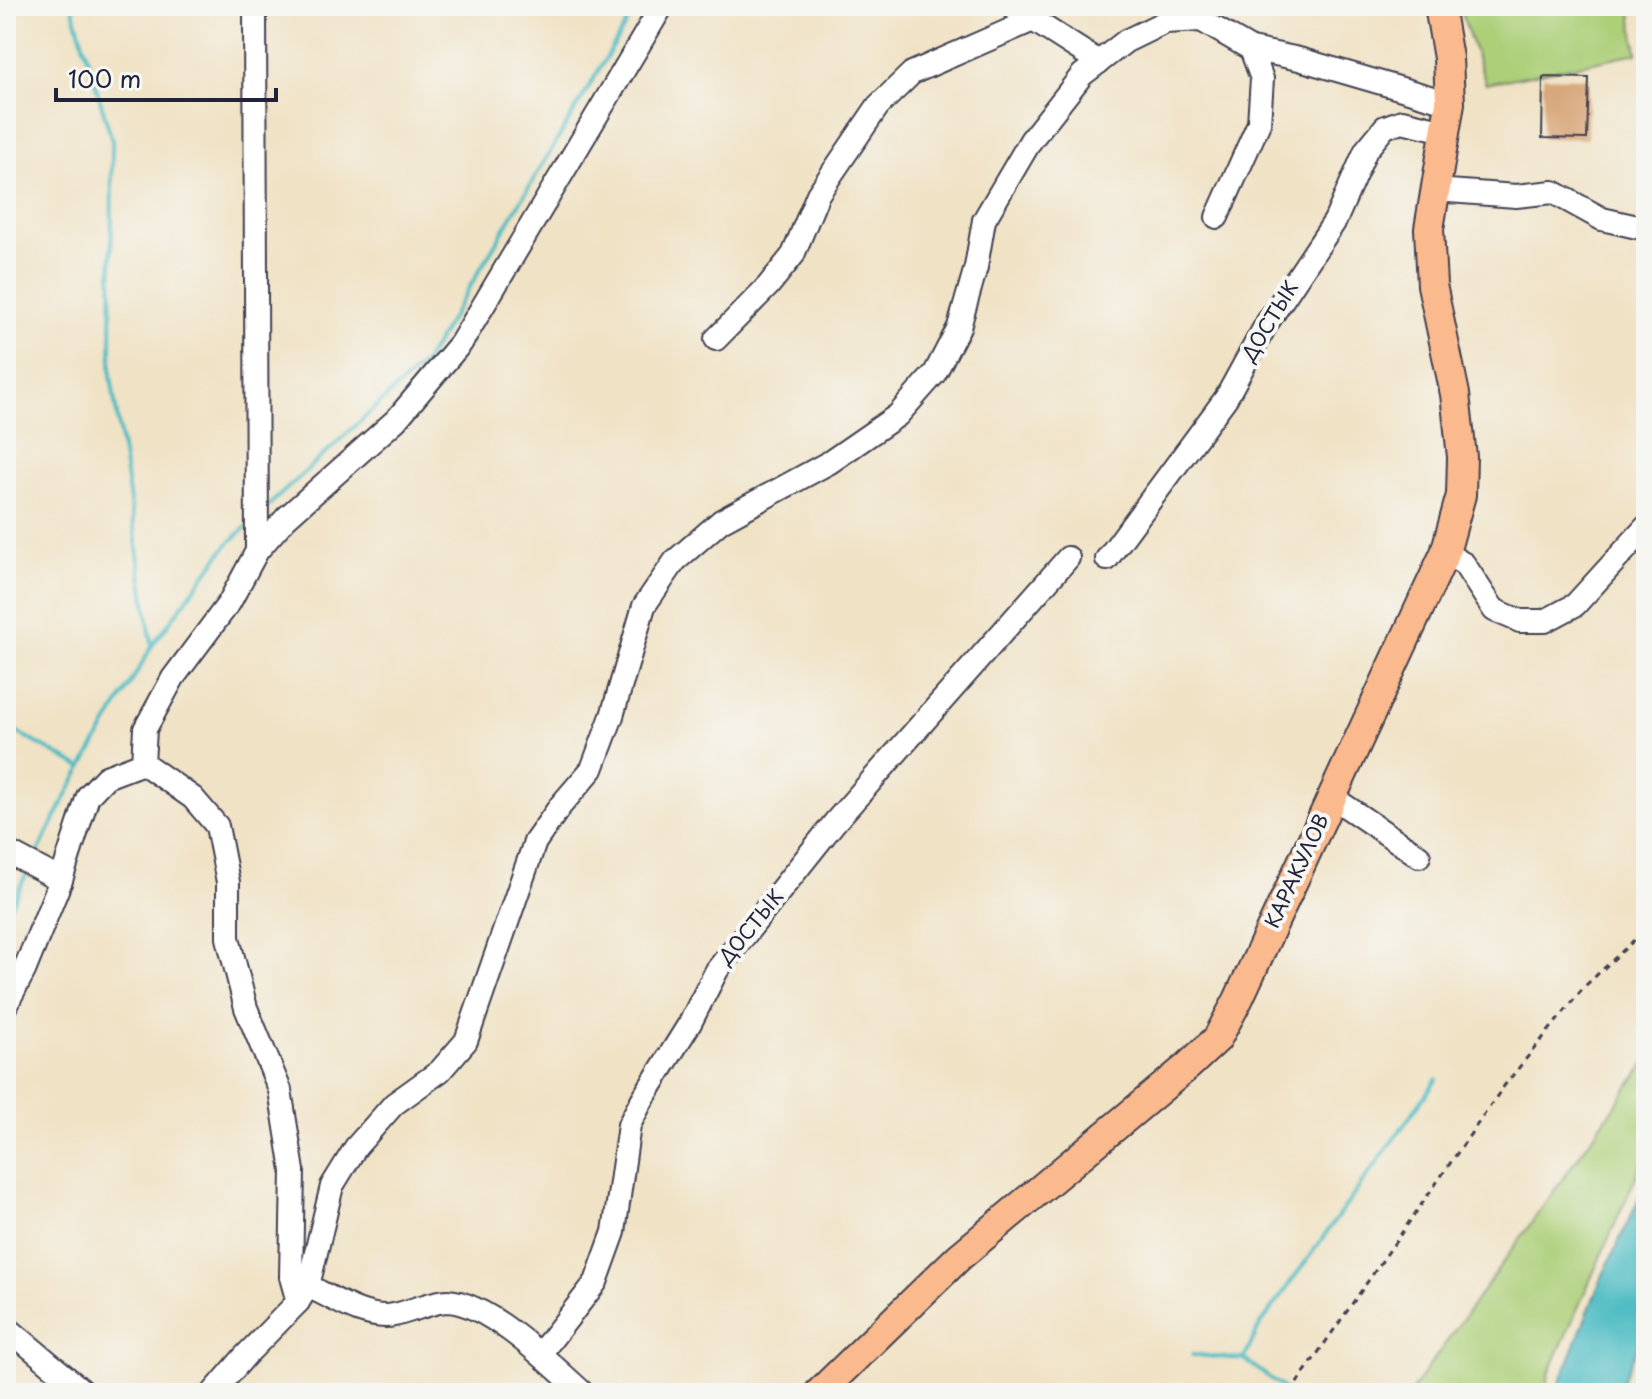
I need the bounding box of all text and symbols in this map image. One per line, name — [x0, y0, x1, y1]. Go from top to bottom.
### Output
scale bar — [56, 52, 276, 102]
text: 100 m — [68, 60, 141, 96]
street label: ДОСТЫК — [1233, 274, 1305, 367]
street label: КАРАКУЛОВ — [1256, 808, 1336, 933]
street label: ДОСТЫК — [710, 882, 790, 971]

